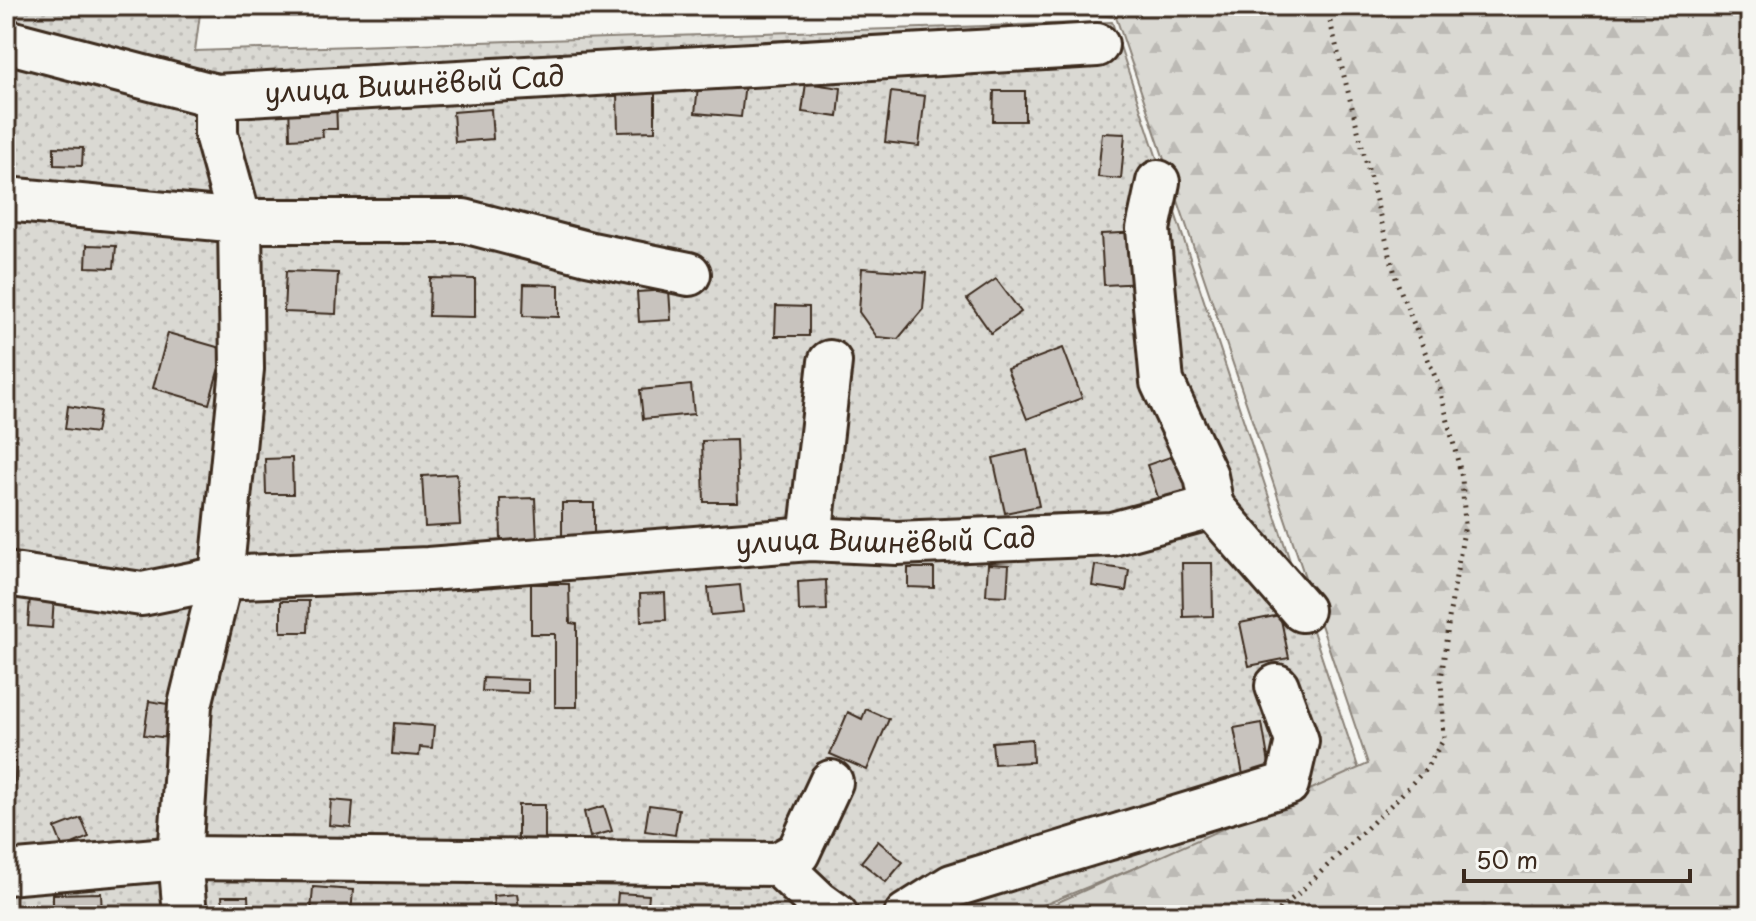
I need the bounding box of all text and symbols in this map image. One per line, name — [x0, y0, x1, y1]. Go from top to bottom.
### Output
street label: улица Вишнёвый Сад — [263, 53, 566, 113]
street label: улица Вишнёвый Сад — [734, 514, 1037, 565]
scale bar — [1464, 833, 1690, 883]
text: 50 m — [1476, 841, 1538, 877]

